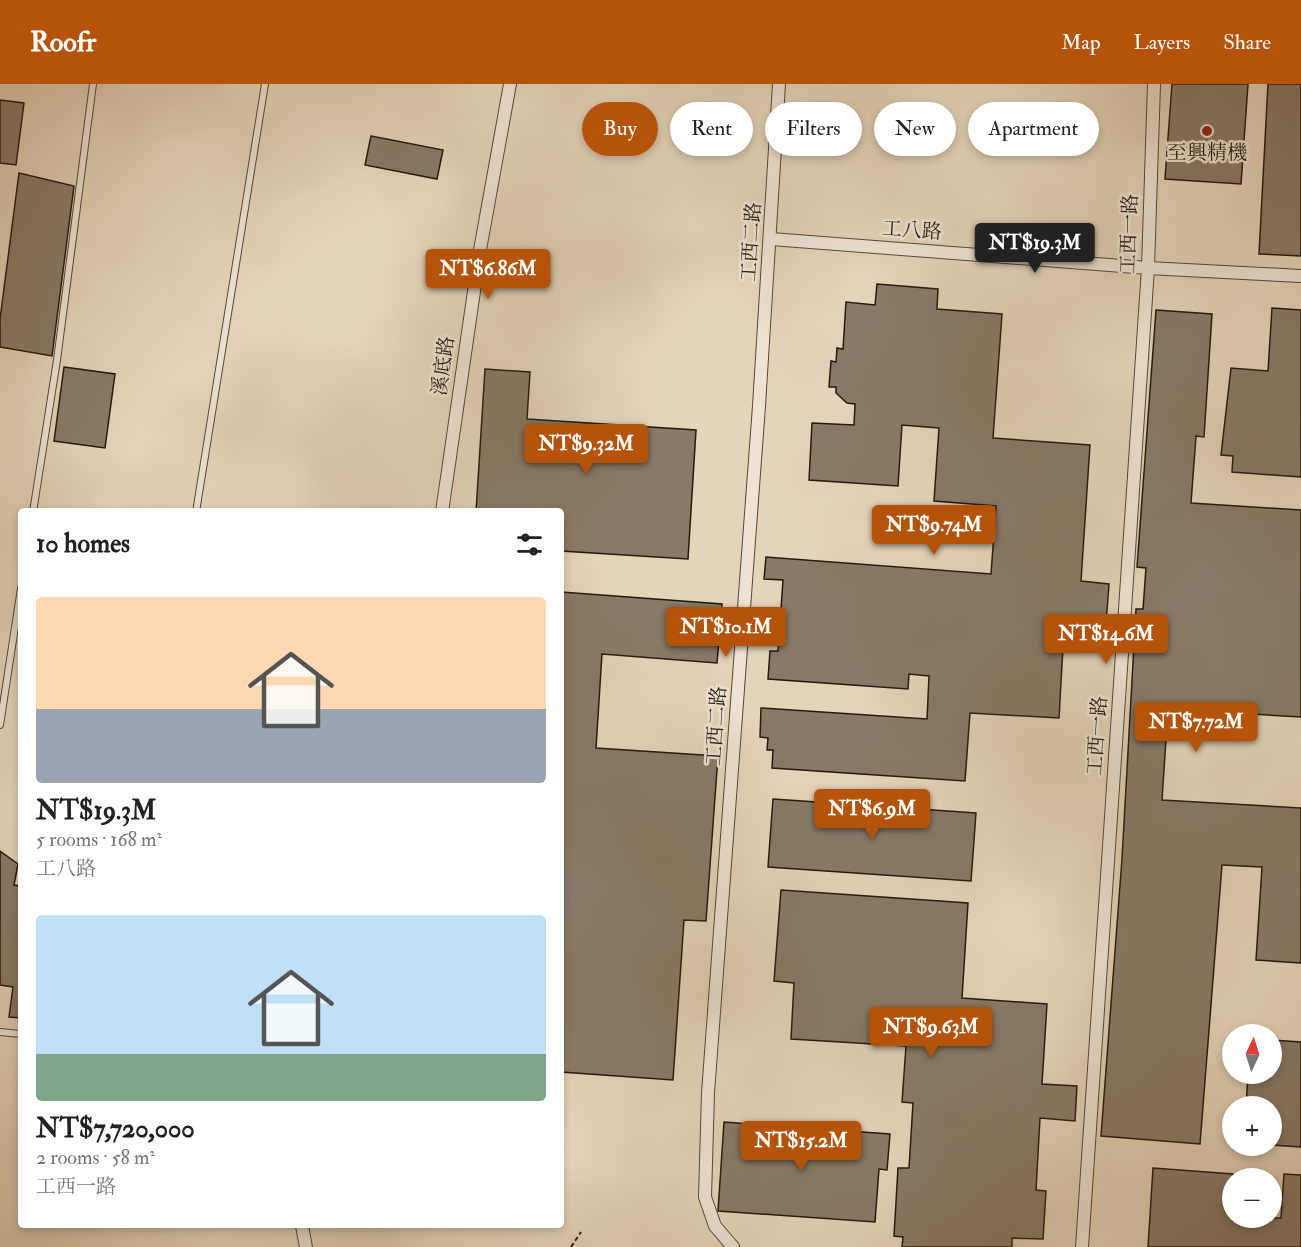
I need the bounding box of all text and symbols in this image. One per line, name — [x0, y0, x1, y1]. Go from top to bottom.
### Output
text: Roofr — [30, 25, 96, 60]
text: Map — [1061, 29, 1101, 56]
text: Layers — [1134, 29, 1190, 56]
text: Share — [1223, 29, 1271, 56]
chip: Buy — [582, 102, 658, 156]
chip: Rent — [670, 102, 753, 156]
chip: Filters — [765, 102, 862, 156]
chip: New — [874, 102, 956, 156]
chip: Apartment — [968, 102, 1099, 156]
marker: 至興精機 — [1200, 124, 1214, 138]
place label: 至興精機 — [1167, 140, 1247, 165]
street label: 工西一路 — [1115, 194, 1143, 274]
street label: 工西二路 — [736, 201, 766, 283]
street label: 工八路 — [881, 215, 943, 245]
pin: NT$19.3M — [973, 223, 1097, 274]
text: NT$19.3M — [989, 230, 1081, 255]
pin: NT$6.86M — [426, 249, 550, 300]
text: NT$6.86M — [440, 256, 536, 281]
street label: 溪底路 — [426, 335, 460, 397]
pin: NT$9.32M — [524, 424, 648, 475]
text: NT$9.32M — [538, 431, 634, 456]
pin: NT$9.74M — [872, 505, 996, 556]
text: NT$9.74M — [886, 512, 982, 537]
text: 10 homes — [36, 528, 130, 560]
icon: filters — [513, 528, 546, 561]
pin: NT$10.1M — [664, 607, 788, 658]
text: NT$10.1M — [680, 614, 772, 639]
pin: NT$14.6M — [1044, 614, 1168, 665]
text: NT$14.6M — [1058, 621, 1154, 646]
icon: home — [237, 636, 345, 744]
street label: 工西二路 — [701, 685, 731, 767]
street label: 工西一路 — [1082, 695, 1112, 777]
pin: NT$7.72M — [1134, 702, 1258, 753]
text: NT$7.72M — [1149, 709, 1243, 734]
pin: NT$6.9M — [817, 789, 927, 840]
text: NT$19.3M — [36, 795, 156, 827]
text: NT$6.9M — [828, 796, 916, 821]
text: 5 rooms · 168 m² — [36, 827, 162, 852]
text: 工八路 — [36, 856, 96, 881]
icon: home — [237, 954, 345, 1062]
pin: NT$9.63M — [869, 1007, 993, 1058]
text: NT$9.63M — [883, 1014, 979, 1039]
north arrow — [1222, 1024, 1282, 1084]
map controls — [1222, 1024, 1282, 1228]
button: + — [1222, 1096, 1282, 1156]
text: NT$7,720,000 — [36, 1113, 195, 1145]
pin: NT$15.2M — [739, 1121, 863, 1172]
text: NT$15.2M — [754, 1128, 848, 1153]
text: 2 rooms · 58 m² — [36, 1145, 155, 1170]
button: − — [1222, 1168, 1282, 1228]
text: 工西一路 — [36, 1174, 116, 1199]

